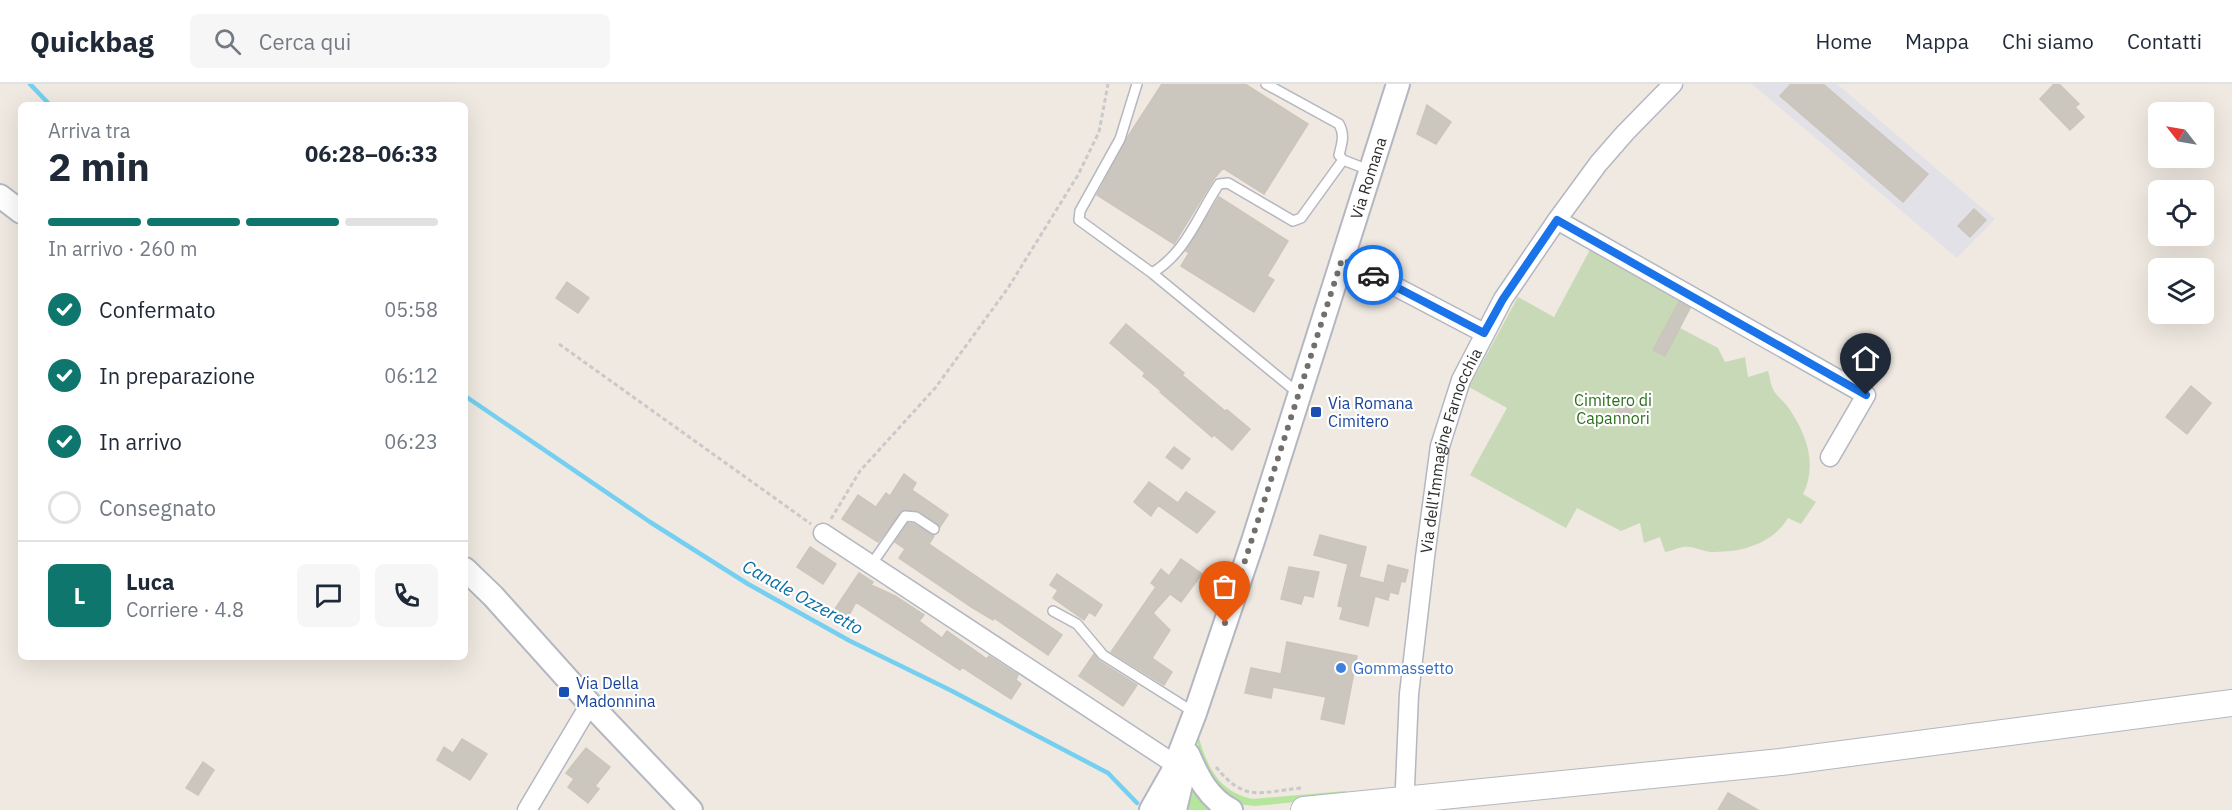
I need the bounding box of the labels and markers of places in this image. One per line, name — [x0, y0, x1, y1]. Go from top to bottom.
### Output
pin — [1840, 333, 1891, 395]
place label: Via Romana Cimitero — [1328, 393, 1414, 431]
marker: Via Romana Cimitero — [1309, 405, 1323, 419]
pin — [1199, 561, 1250, 623]
place label: Gommassetto — [1353, 658, 1454, 678]
marker: Gommassetto — [1334, 661, 1348, 675]
place label: Via Della Madonnina — [576, 673, 656, 711]
marker: Via Della Madonnina — [557, 685, 571, 699]

